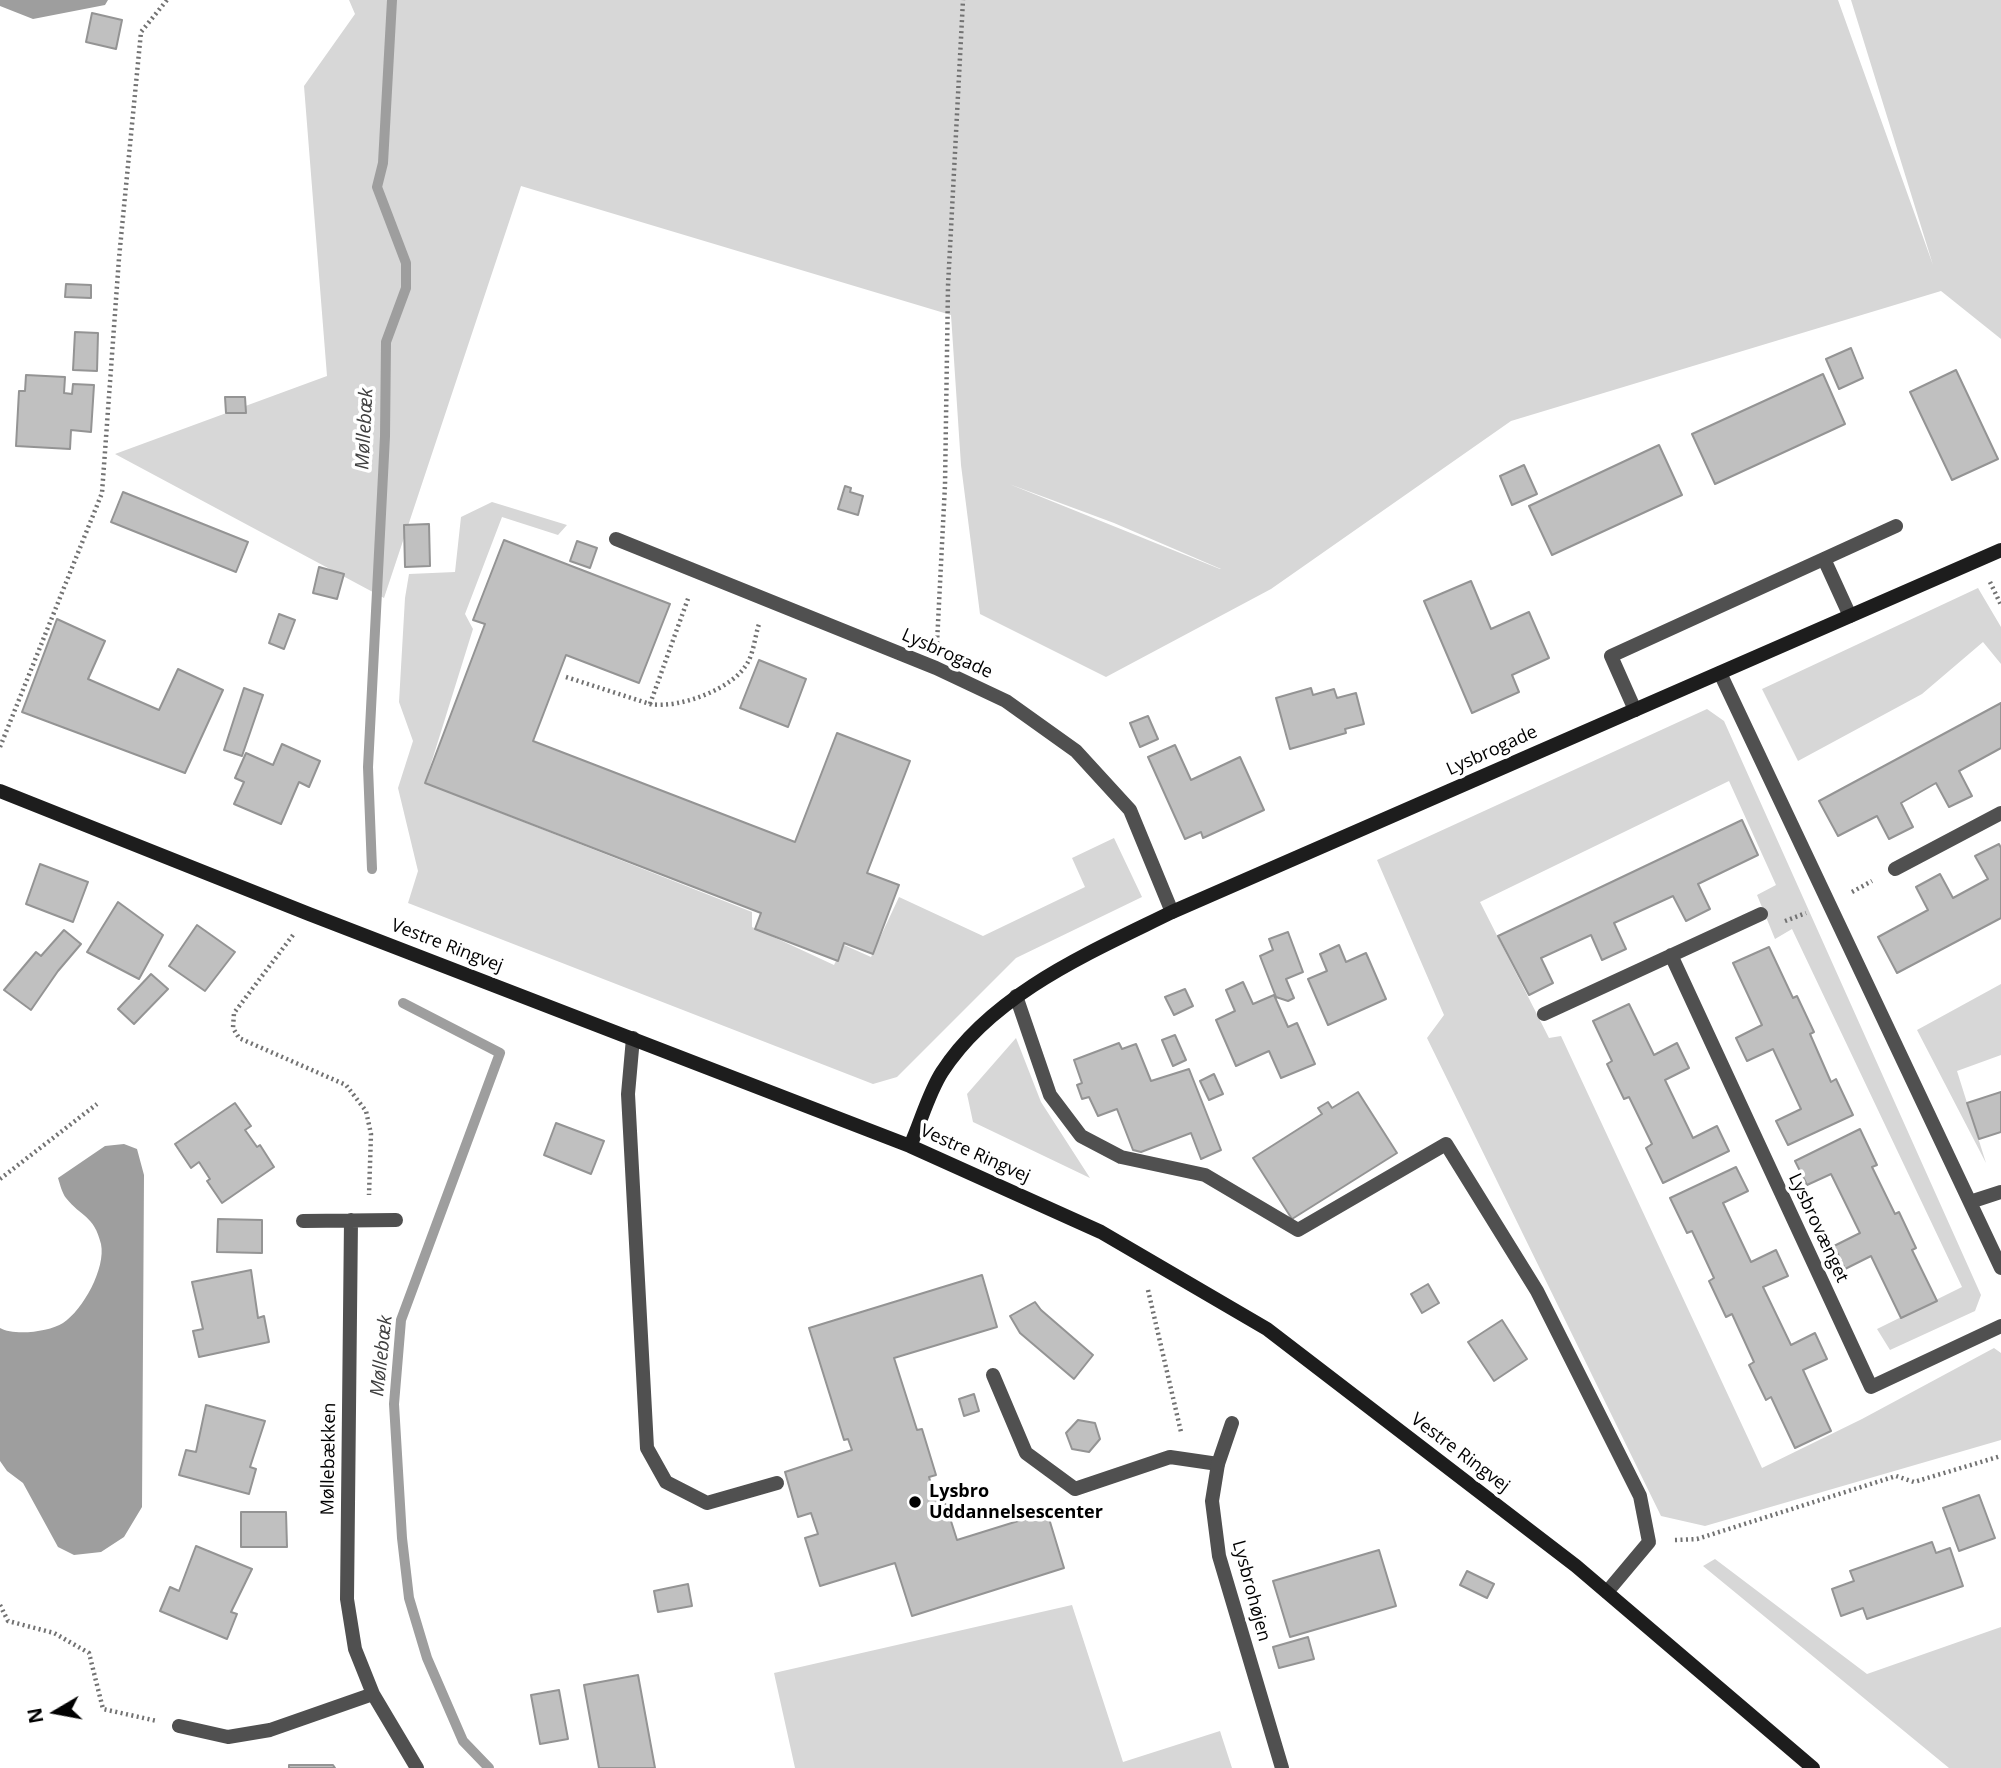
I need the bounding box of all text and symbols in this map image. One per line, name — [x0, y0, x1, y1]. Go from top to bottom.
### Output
water label: Møllebæk — [351, 388, 379, 470]
street label: Lysbrogade — [898, 624, 996, 684]
street label: Lysbrogade — [1443, 721, 1541, 781]
street label: Vestre Ringvej — [388, 915, 506, 977]
street label: Vestre Ringvej — [917, 1120, 1033, 1188]
street label: Lysbrovænget — [1783, 1170, 1853, 1286]
water label: Møllebæk — [366, 1314, 398, 1398]
street label: Møllebækken — [317, 1402, 341, 1516]
street label: Vestre Ringvej — [1406, 1409, 1514, 1497]
place label: Lysbro Uddannelsescenter — [929, 1481, 1103, 1524]
marker: Lysbro Uddannelsescenter — [907, 1494, 923, 1510]
street label: Lysbrohøjen — [1227, 1538, 1275, 1644]
north arrow — [21, 1677, 91, 1747]
text: N — [21, 1706, 49, 1726]

